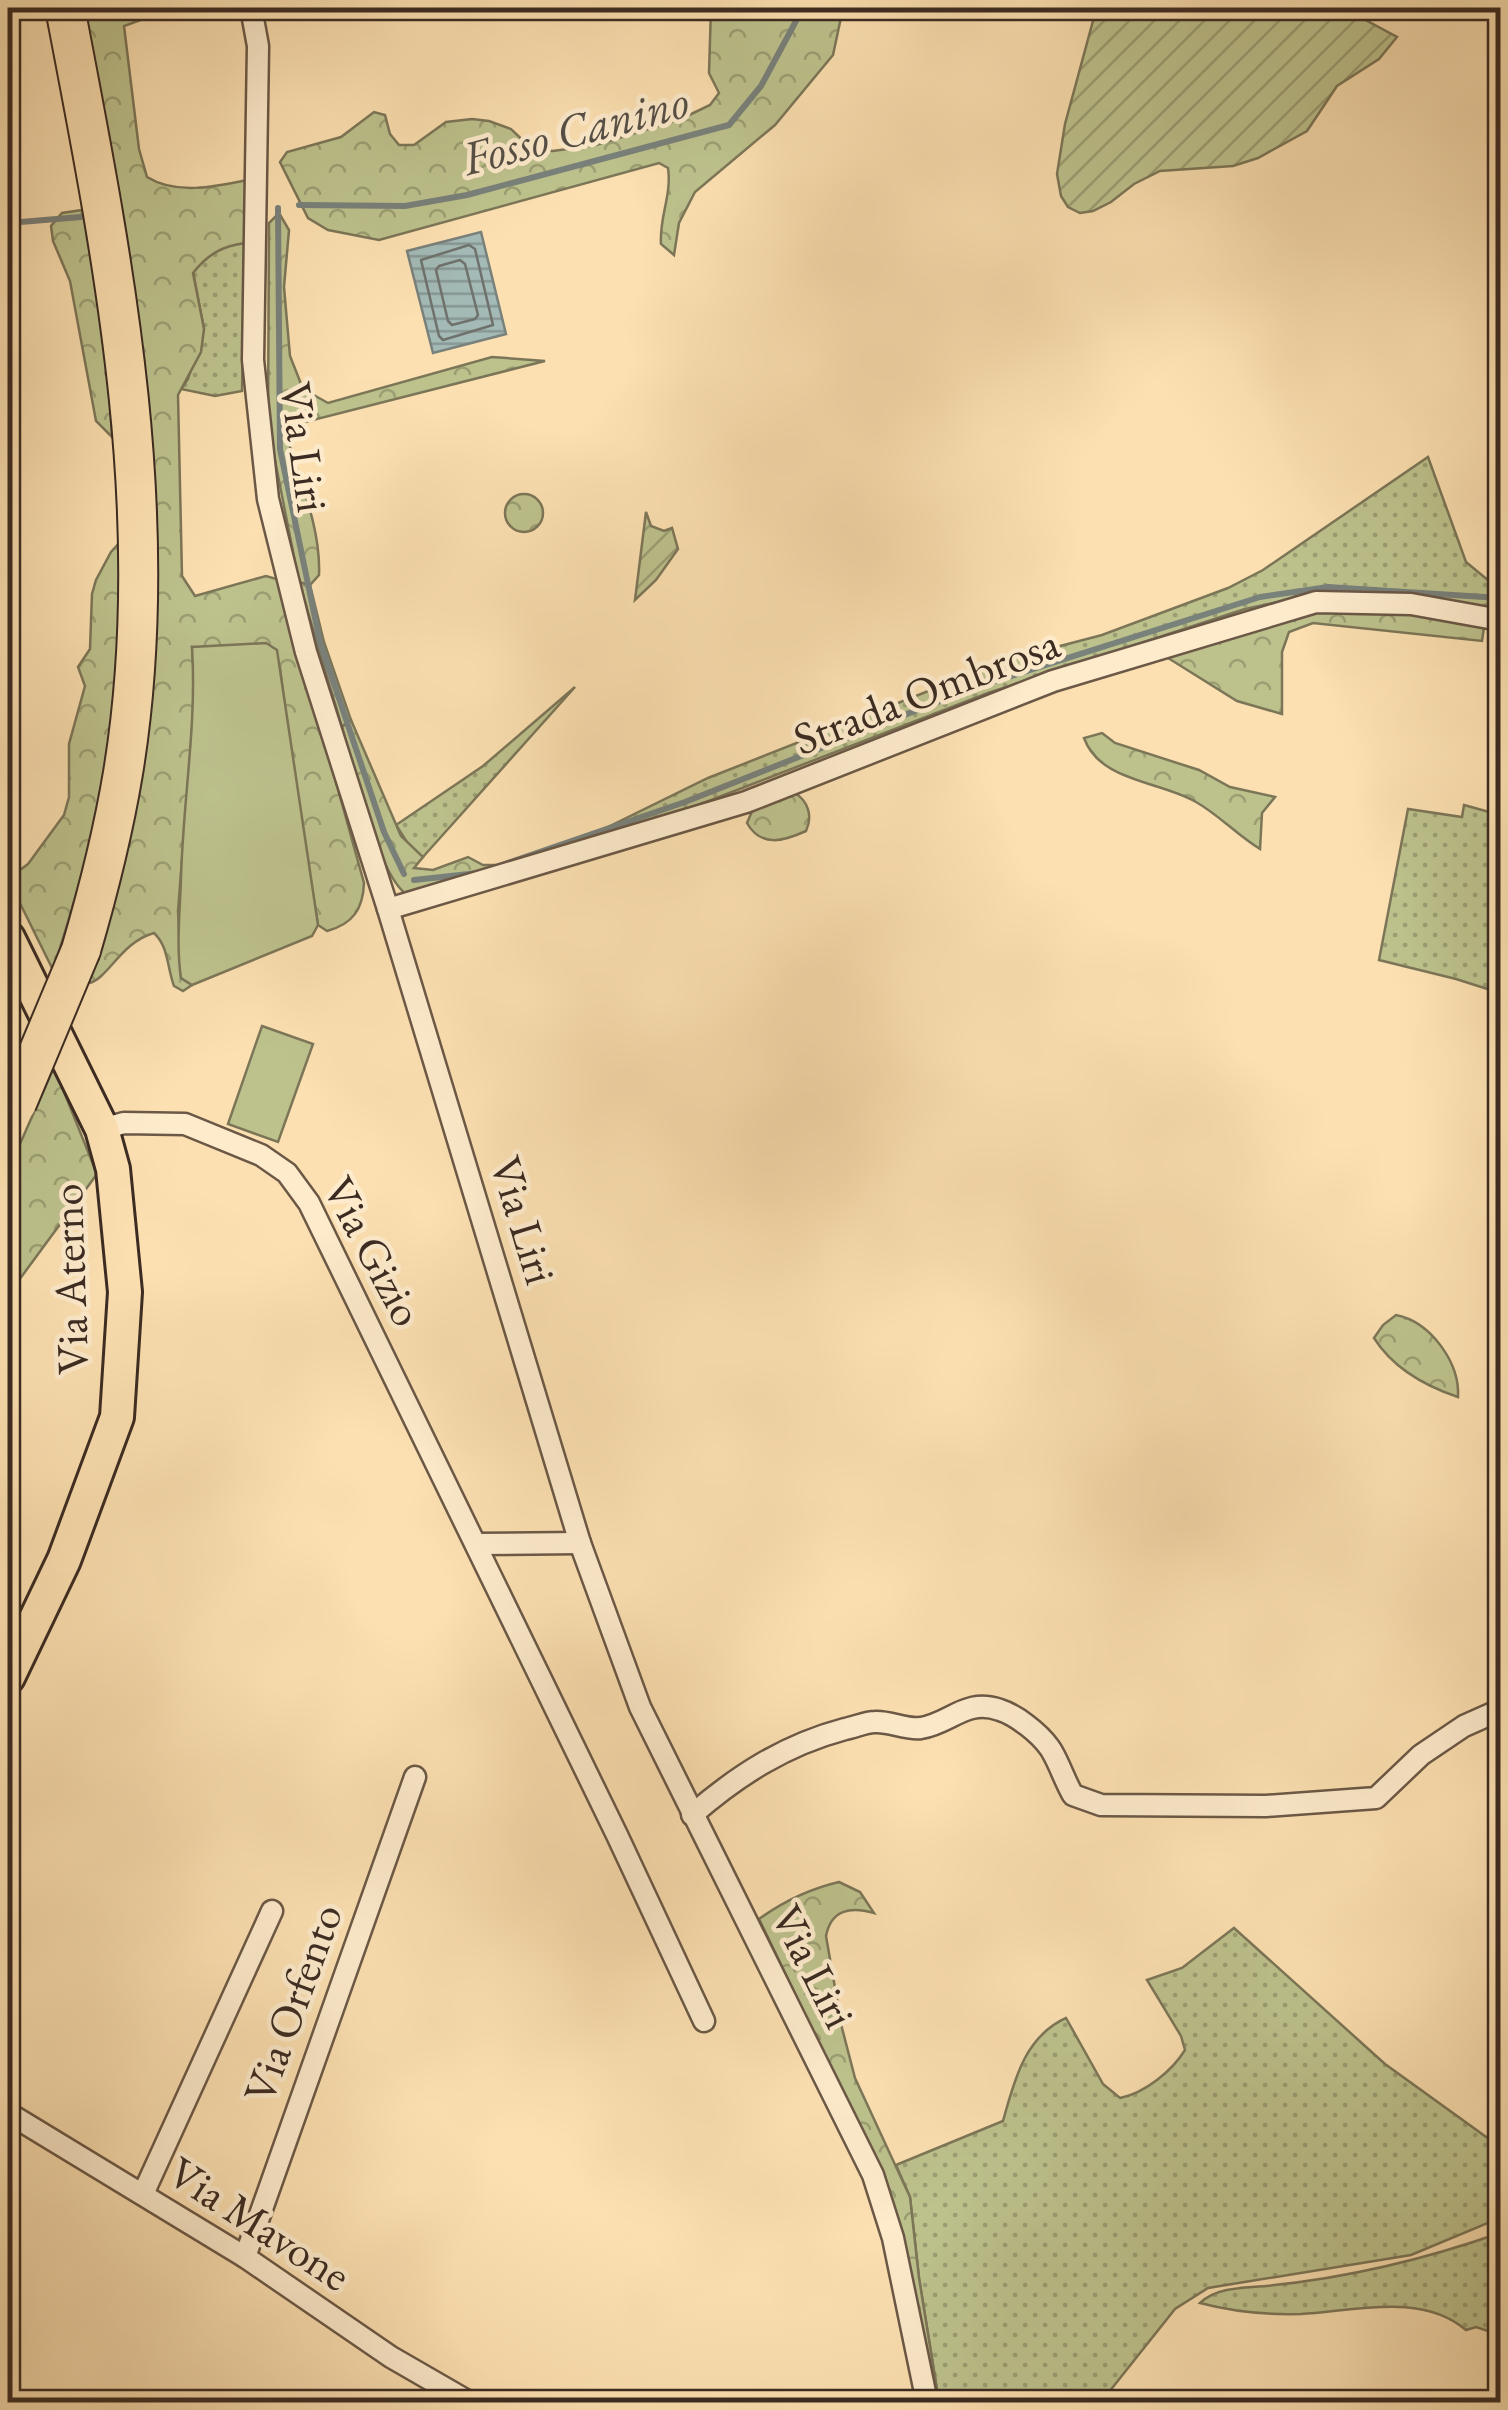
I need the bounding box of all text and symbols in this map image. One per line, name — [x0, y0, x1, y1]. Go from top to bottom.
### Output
water label: Fosso Canino — [454, 69, 695, 189]
street label: Via Liri — [267, 378, 343, 516]
street label: Strada Ombrosa — [785, 613, 1067, 767]
street label: Via Liri — [477, 1149, 571, 1291]
street label: Via Gizio — [311, 1166, 437, 1336]
street label: Via Aterno — [37, 1182, 101, 1376]
street label: Via Liri — [758, 1895, 870, 2037]
street label: Via Orfento — [229, 1896, 355, 2110]
street label: Via Mavone — [158, 2143, 362, 2303]

